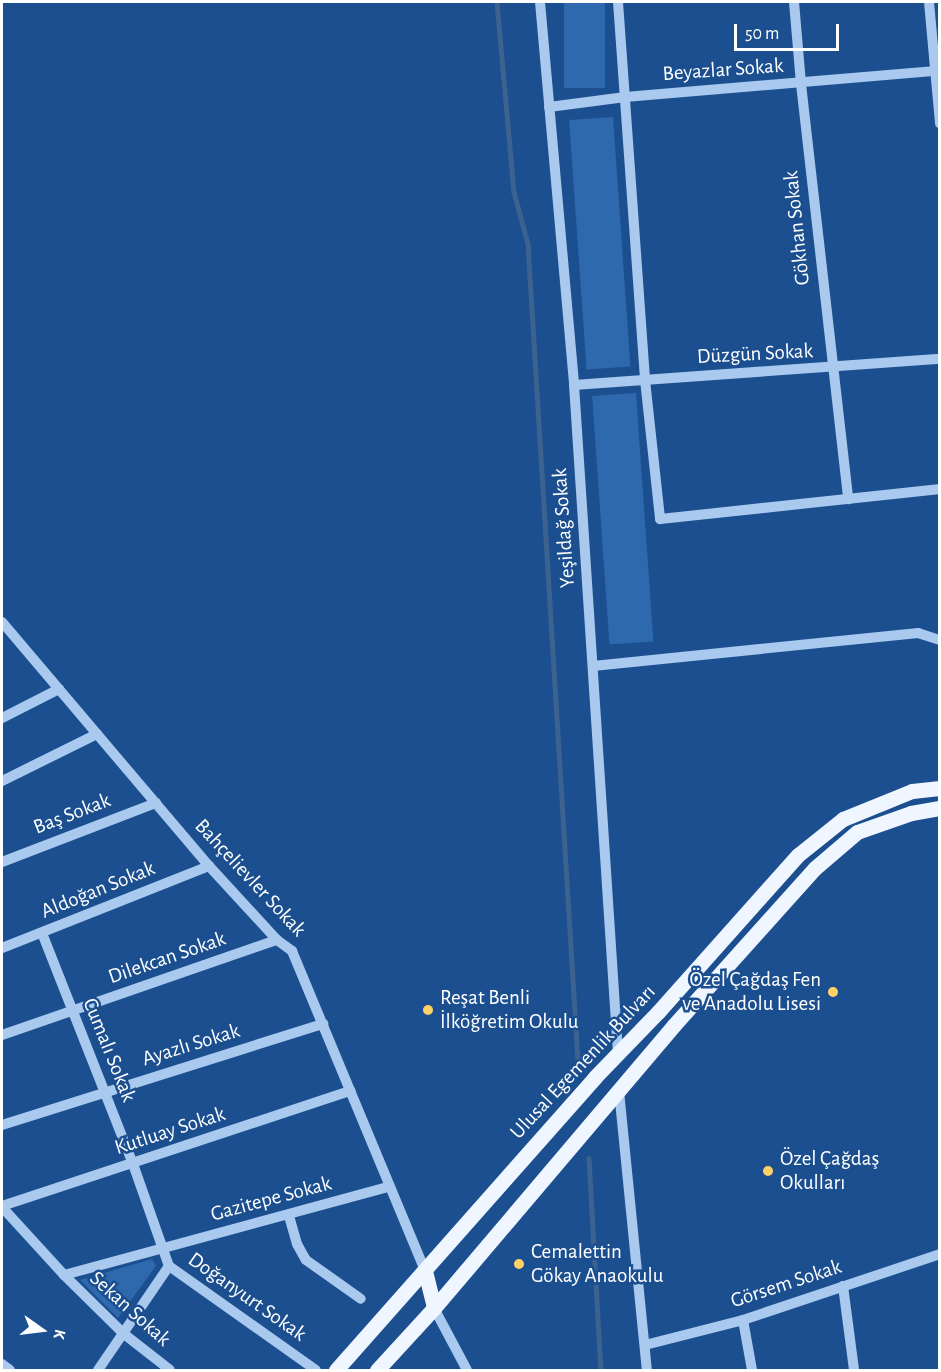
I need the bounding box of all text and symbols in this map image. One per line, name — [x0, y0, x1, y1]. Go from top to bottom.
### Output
scale bar — [737, 12, 842, 50]
text: 50 m — [745, 25, 779, 43]
street label: Beyazlar Sokak — [662, 53, 784, 87]
street label: Gökhan Sokak — [778, 169, 816, 287]
street label: Düzgün Sokak — [696, 338, 814, 370]
street label: Yeşildağ Sokak — [547, 467, 581, 589]
street label: Baş Sokak — [30, 788, 114, 840]
street label: Bahçelievler Sokak — [189, 814, 311, 942]
street label: Aldoğan Sokak — [37, 856, 159, 924]
street label: Dilekcan Sokak — [105, 926, 229, 990]
place label: Özel Çağdaş Fen ve Anadolu Lisesi — [682, 967, 821, 1017]
street label: Ulusal Egemenlik Bulvarı — [505, 980, 661, 1144]
place label: Reşat Benli İlköğretim Okulu — [440, 985, 579, 1035]
marker: Özel Çağdaş Fen ve Anadolu Lisesi — [826, 985, 840, 999]
street label: Cumalı Sokak — [77, 994, 141, 1106]
marker: Reşat Benli İlköğretim Okulu — [421, 1003, 435, 1017]
street label: Ayazlı Sokak — [139, 1018, 243, 1072]
street label: Kutluay Sokak — [112, 1101, 228, 1161]
place label: Özel Çağdaş Okulları — [780, 1146, 879, 1196]
marker: Özel Çağdaş Okulları — [761, 1164, 775, 1178]
street label: Gazitepe Sokak — [208, 1171, 334, 1227]
place label: Cemalettin Gökay Anaokulu — [531, 1239, 663, 1289]
street label: Doğanyurt Sokak — [183, 1247, 311, 1347]
street label: Görsem Sokak — [727, 1254, 845, 1314]
marker: Cemalettin Gökay Anaokulu — [512, 1257, 526, 1271]
street label: Sekan Sokak — [84, 1266, 176, 1352]
north arrow — [12, 1300, 72, 1360]
text: K — [51, 1328, 68, 1341]

